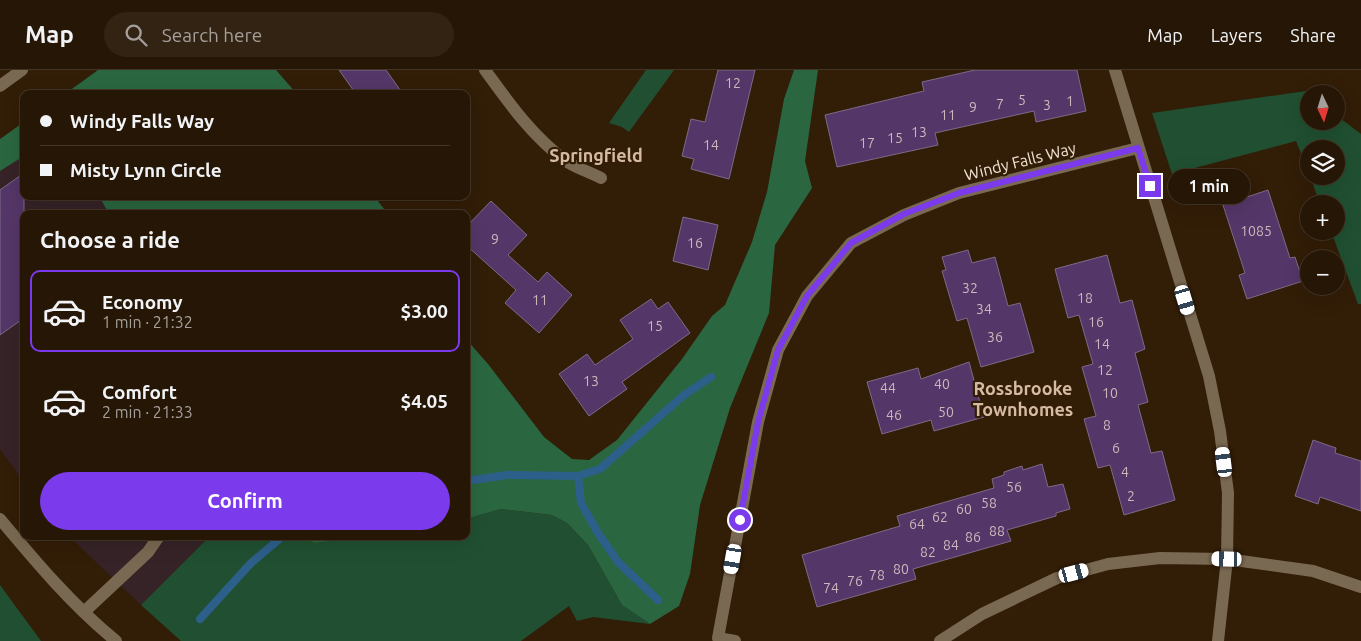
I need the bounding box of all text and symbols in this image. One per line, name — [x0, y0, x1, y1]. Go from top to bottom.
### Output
search box — [104, 12, 454, 57]
text: Map — [25, 21, 74, 48]
icon: search — [122, 21, 150, 49]
text: Search here — [162, 24, 262, 46]
text: Map — [1147, 25, 1183, 45]
text: Layers — [1211, 25, 1262, 45]
text: Share — [1290, 25, 1336, 45]
house number: 12 — [725, 75, 741, 91]
north arrow — [1300, 85, 1345, 130]
map controls — [1300, 85, 1345, 295]
house number: 5 — [1018, 92, 1026, 108]
house number: 1 — [1066, 93, 1074, 109]
house number: 7 — [996, 96, 1004, 112]
house number: 3 — [1043, 97, 1051, 113]
house number: 9 — [969, 99, 977, 115]
house number: 11 — [940, 107, 956, 123]
text: Windy Falls Way — [70, 110, 214, 132]
house number: 13 — [911, 124, 927, 140]
house number: 15 — [887, 130, 903, 146]
house number: 17 — [859, 135, 875, 151]
house number: 14 — [703, 137, 719, 153]
street label: Windy Falls Way — [962, 138, 1078, 184]
button: layers — [1300, 140, 1345, 185]
district label: Springfield — [549, 145, 643, 165]
text: Misty Lynn Circle — [70, 159, 222, 181]
callout: 1 min — [1168, 168, 1250, 204]
route end — [1139, 175, 1161, 197]
text: 1 min — [1189, 177, 1229, 195]
button: + — [1300, 195, 1345, 240]
house number: 1085 — [1240, 223, 1272, 239]
text: Choose a ride — [40, 227, 180, 252]
house number: 9 — [491, 231, 499, 247]
house number: 16 — [687, 235, 703, 251]
button: − — [1300, 250, 1345, 295]
house number: 32 — [962, 280, 978, 296]
car — [1173, 283, 1196, 317]
icon: car — [42, 289, 87, 334]
house number: 18 — [1077, 290, 1093, 306]
text: Economy — [102, 291, 183, 313]
house number: 11 — [532, 292, 548, 308]
text: $3.00 — [400, 300, 448, 322]
house number: 34 — [976, 301, 992, 317]
text: 1 min · 21:32 — [102, 313, 193, 331]
house number: 16 — [1088, 314, 1104, 330]
house number: 15 — [647, 318, 663, 334]
house number: 36 — [987, 329, 1003, 345]
house number: 14 — [1094, 336, 1110, 352]
house number: 12 — [1097, 362, 1113, 378]
house number: 13 — [583, 373, 599, 389]
house number: 40 — [934, 376, 950, 392]
district label: Rossbrooke Townhomes — [973, 378, 1073, 419]
icon: car — [42, 379, 87, 424]
house number: 44 — [880, 380, 896, 396]
text: Comfort — [102, 381, 177, 403]
house number: 10 — [1102, 385, 1118, 401]
text: $4.05 — [400, 390, 448, 412]
text: 2 min · 21:33 — [102, 403, 193, 421]
house number: 50 — [938, 404, 954, 420]
house number: 46 — [886, 407, 902, 423]
house number: 8 — [1103, 417, 1111, 433]
house number: 6 — [1112, 440, 1120, 456]
car — [1214, 446, 1233, 478]
house number: 4 — [1121, 464, 1129, 480]
button: Confirm — [40, 472, 450, 530]
house number: 56 — [1006, 479, 1022, 495]
house number: 2 — [1127, 488, 1135, 504]
house number: 58 — [981, 495, 997, 511]
house number: 60 — [956, 501, 972, 517]
route start — [729, 509, 751, 531]
house number: 62 — [932, 509, 948, 525]
house number: 64 — [909, 516, 925, 532]
house number: 88 — [989, 523, 1005, 539]
house number: 86 — [965, 529, 981, 545]
house number: 84 — [943, 537, 959, 553]
car — [723, 543, 742, 575]
house number: 82 — [920, 544, 936, 560]
car — [1211, 551, 1242, 567]
house number: 80 — [893, 561, 909, 577]
car — [1057, 562, 1090, 584]
house number: 78 — [869, 567, 885, 583]
house number: 76 — [847, 573, 863, 589]
house number: 74 — [823, 580, 839, 596]

